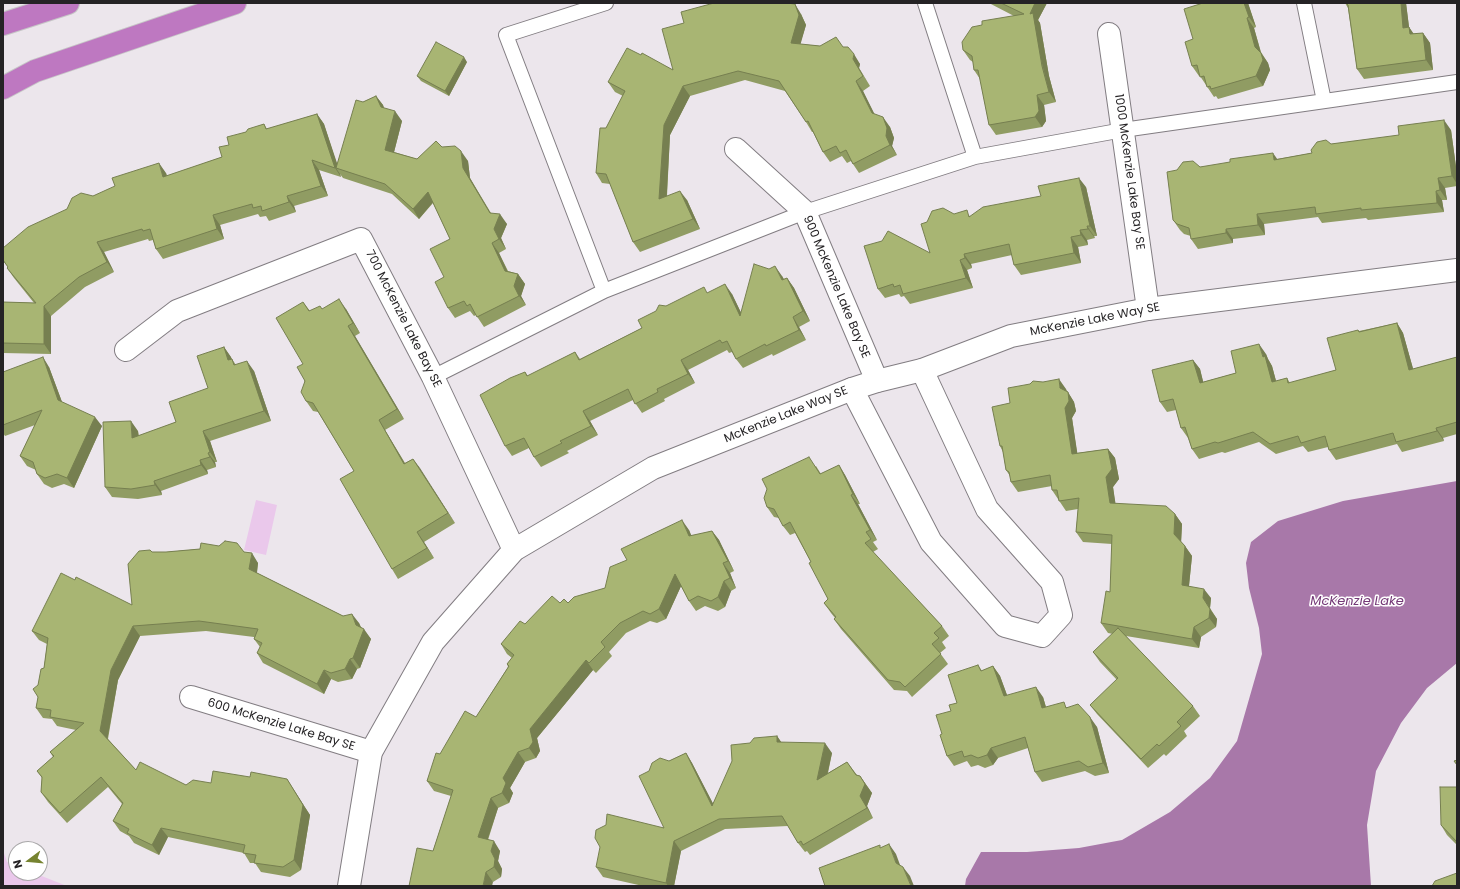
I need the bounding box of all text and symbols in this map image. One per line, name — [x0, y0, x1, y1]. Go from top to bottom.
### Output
street label: 1000 McKenzie Lake Bay SE — [1111, 93, 1147, 251]
street label: 900 McKenzie Lake Bay SE — [799, 214, 873, 360]
street label: 700 McKenzie Lake Bay SE — [362, 248, 444, 390]
street label: McKenzie Lake Way SE — [1029, 300, 1161, 340]
street label: McKenzie Lake Way SE — [722, 384, 850, 446]
water label: McKenzie Lake — [1310, 594, 1404, 610]
street label: 600 McKenzie Lake Bay SE — [205, 696, 357, 754]
north arrow — [8, 841, 48, 881]
text: N — [9, 858, 26, 870]

